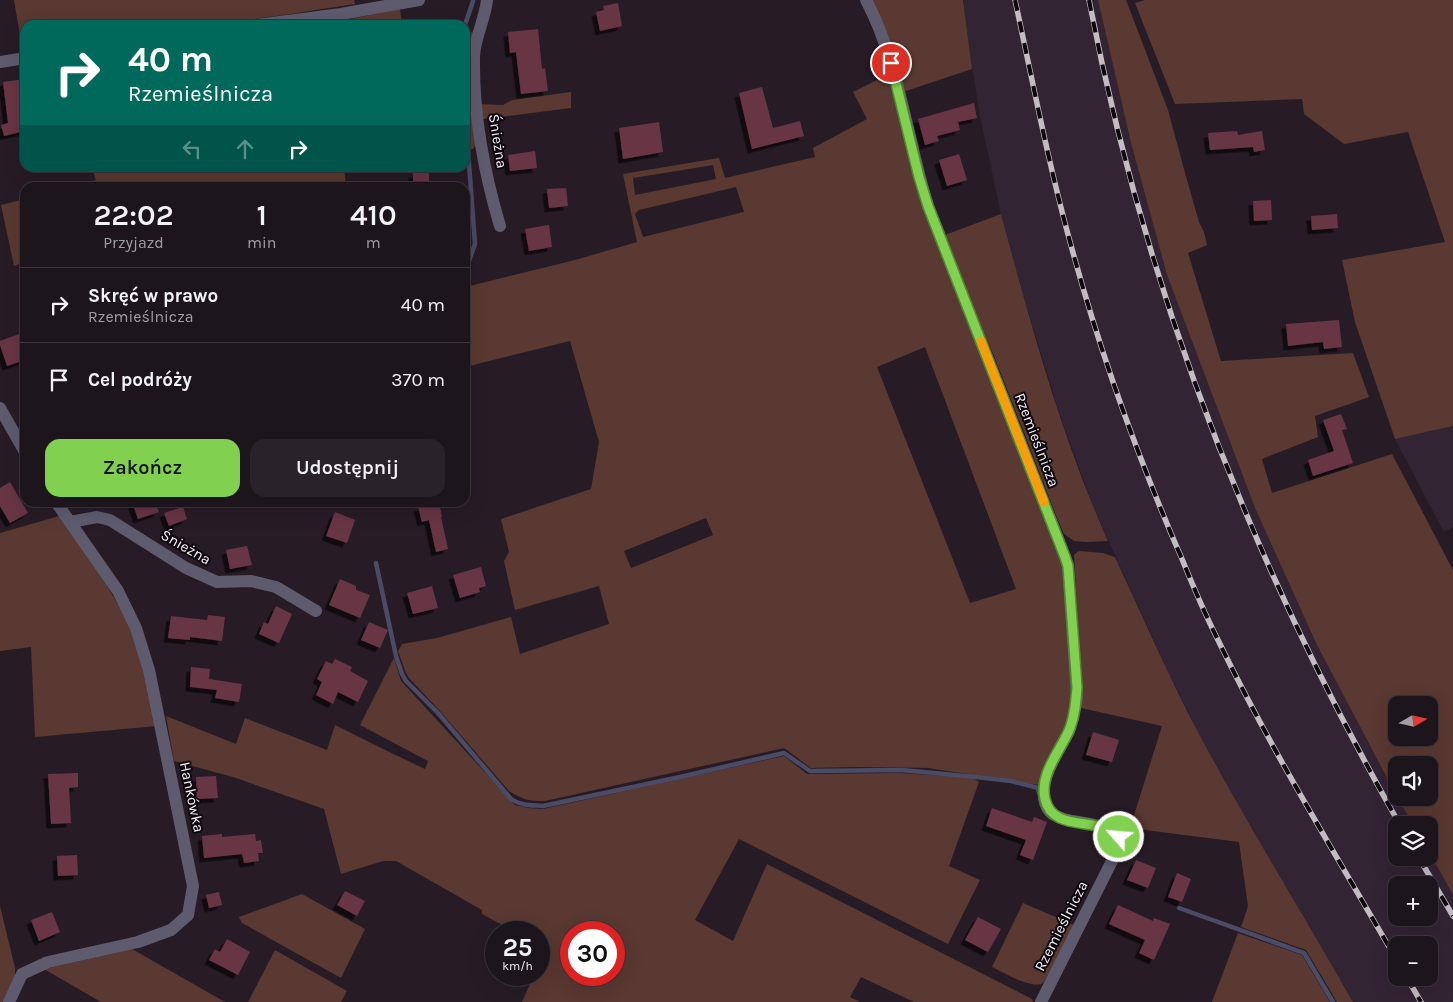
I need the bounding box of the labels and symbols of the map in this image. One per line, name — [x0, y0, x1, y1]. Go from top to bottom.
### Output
pin — [870, 42, 912, 84]
street label: Śnieżna — [485, 113, 511, 169]
street label: Rzemieślnicza — [1011, 391, 1063, 489]
street label: Śnieżna — [158, 526, 214, 568]
north arrow — [1388, 696, 1438, 746]
street label: Hankówka — [176, 760, 208, 834]
position arrow — [1092, 810, 1144, 862]
street label: Rzemieślnicza — [1031, 878, 1091, 974]
speed limit sign: 30 — [560, 921, 625, 986]

